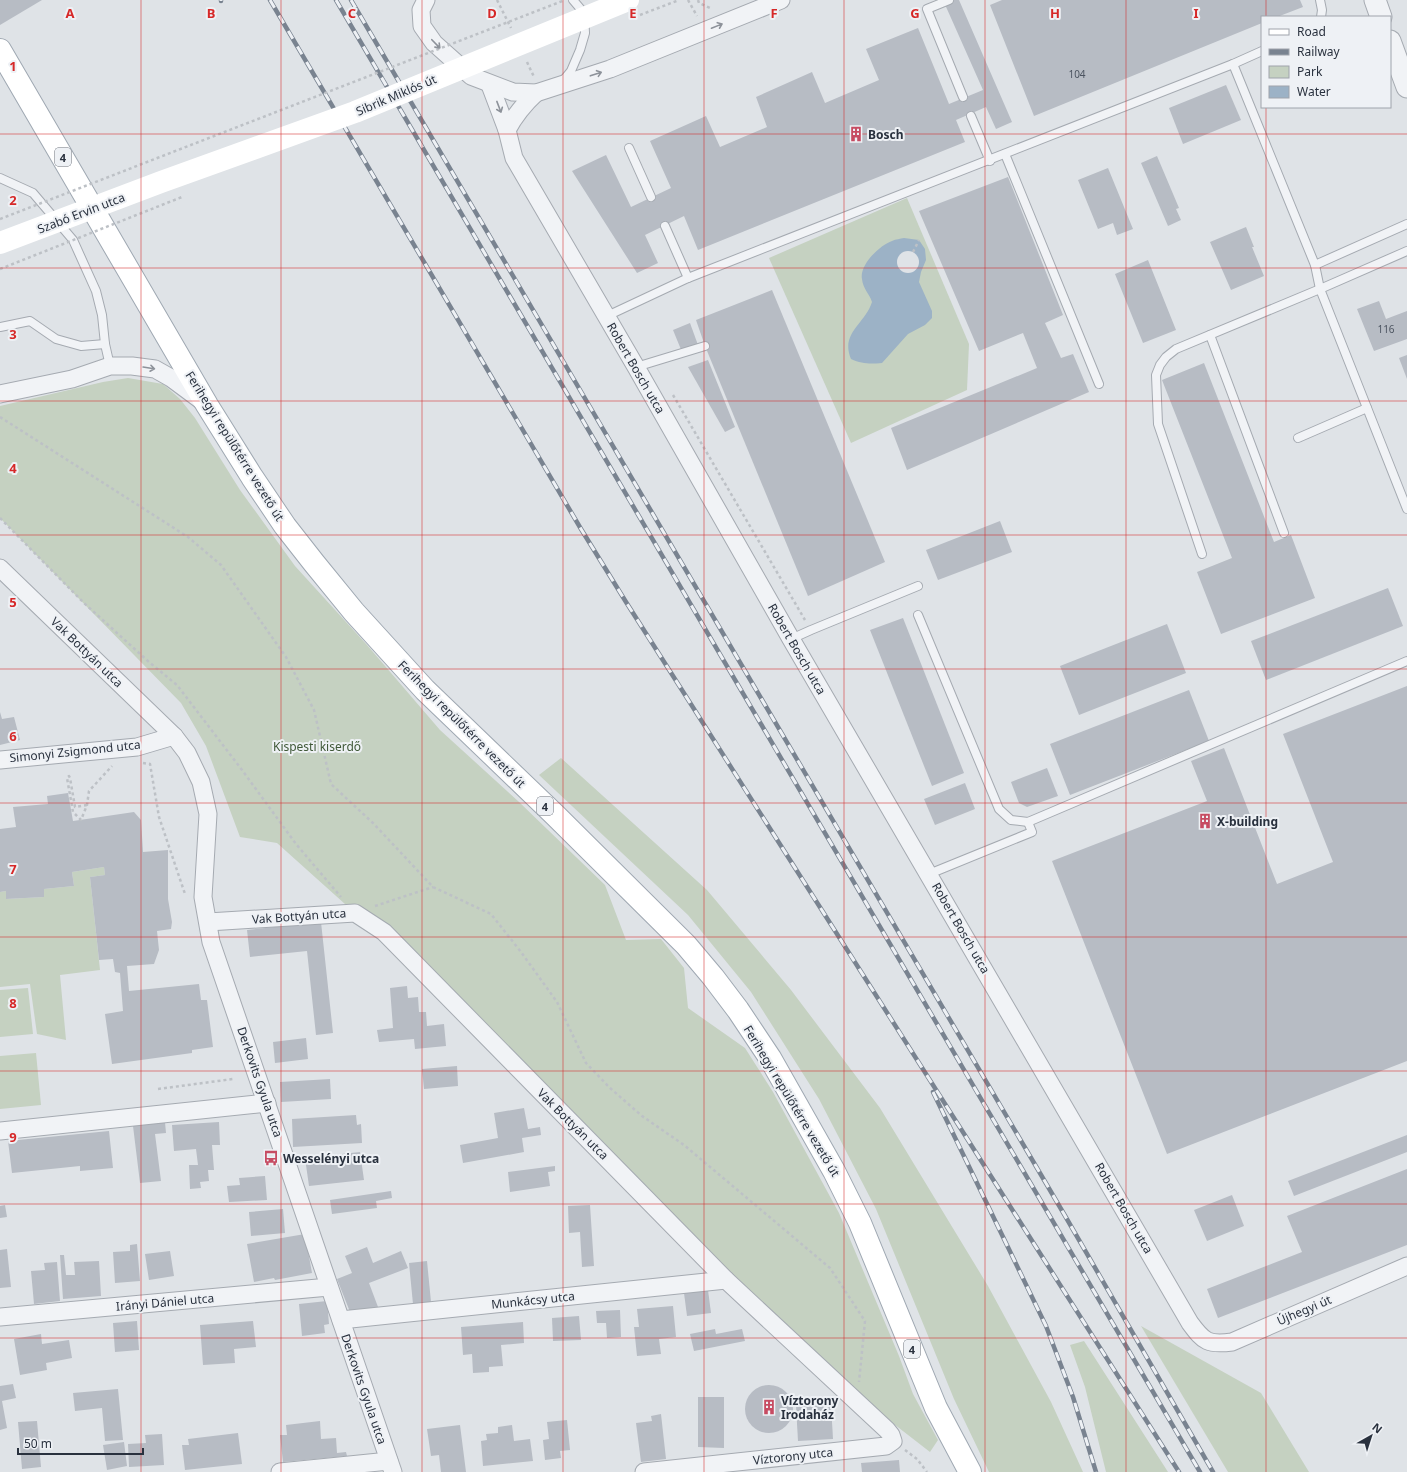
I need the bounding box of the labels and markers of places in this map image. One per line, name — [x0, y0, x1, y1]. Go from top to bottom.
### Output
building icon: Bosch — [847, 125, 865, 143]
place label: Bosch — [868, 126, 904, 143]
building icon: X-building — [1196, 812, 1214, 830]
place label: X-building — [1217, 813, 1278, 830]
bus stop icon: Wesselényi utca — [262, 1149, 280, 1167]
place label: Wesselényi utca — [283, 1150, 379, 1167]
place label: Víztorony Irodaház — [781, 1392, 838, 1423]
building icon: Víztorony Irodaház — [760, 1398, 778, 1416]

